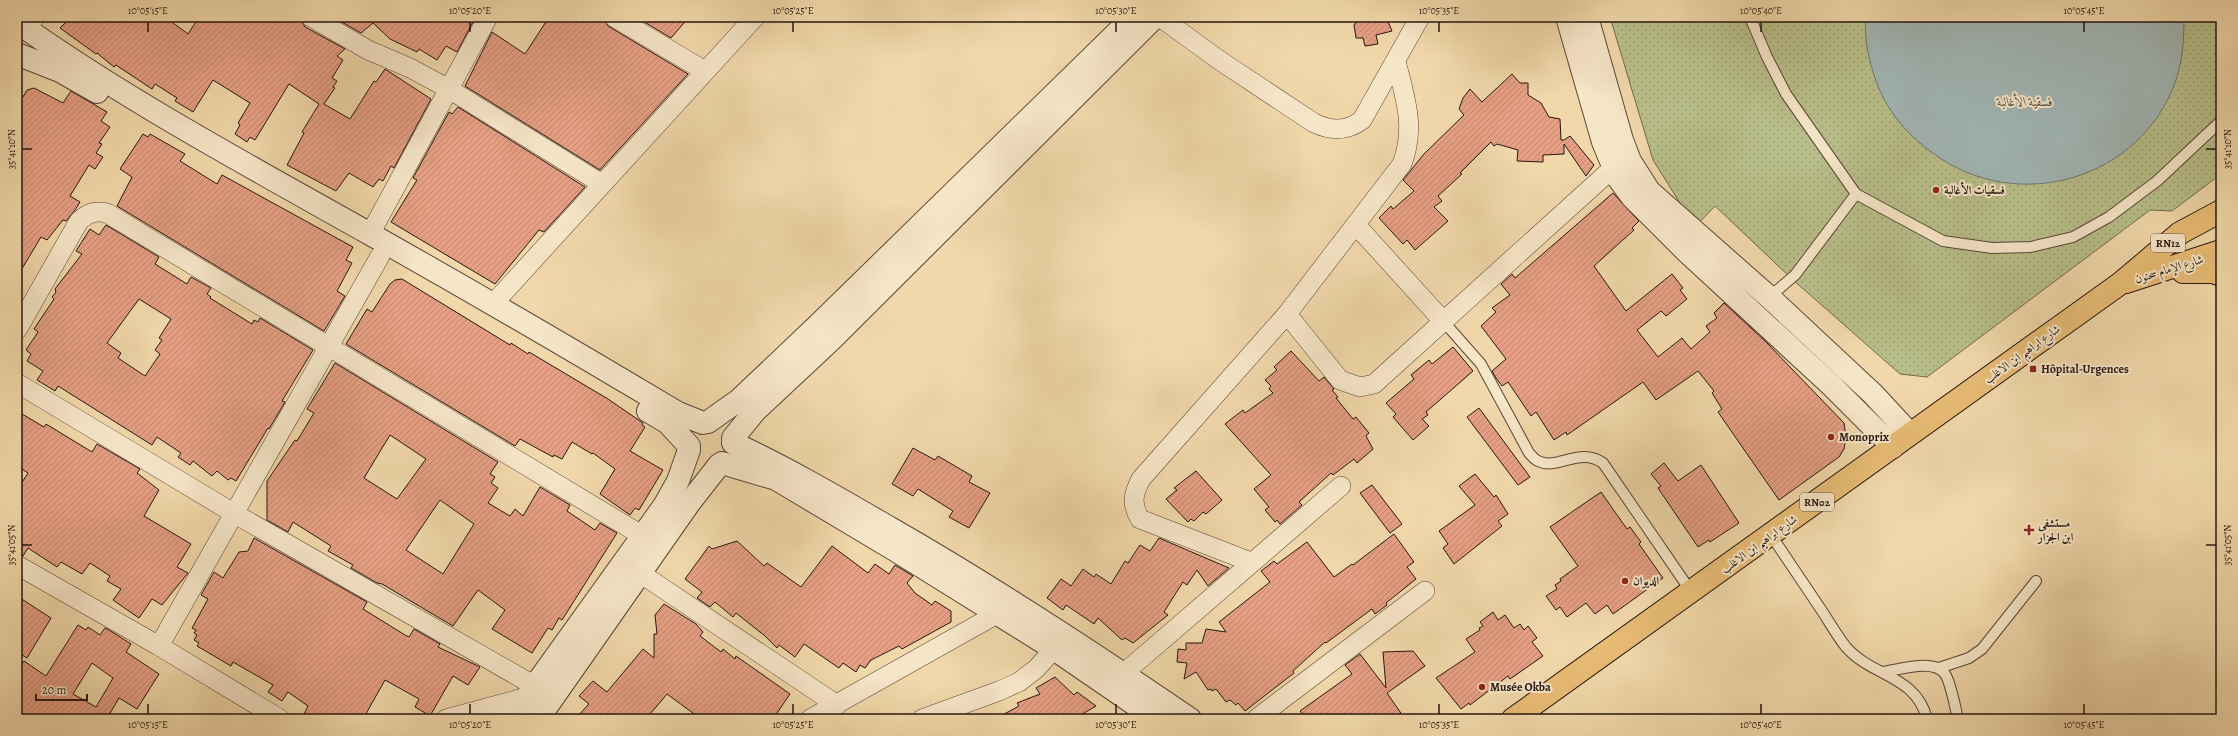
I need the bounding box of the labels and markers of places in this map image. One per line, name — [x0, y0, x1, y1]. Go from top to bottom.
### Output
place label: فسقيات الأغالبة — [1944, 181, 2005, 198]
marker: فسقيات الأغالبة — [1931, 185, 1941, 195]
place label: Hôpital-Urgences — [2041, 361, 2129, 377]
marker: Hôpital-Urgences — [2028, 364, 2038, 374]
place label: Monoprix — [1839, 429, 1889, 445]
marker: Monoprix — [1826, 432, 1836, 442]
place label: مستشفى ابن الجزار — [2036, 515, 2074, 545]
marker: مستشفى ابن الجزار — [2023, 524, 2035, 536]
place label: الديوان — [1633, 573, 1659, 589]
marker: الديوان — [1620, 576, 1630, 586]
place label: Musée Okba — [1490, 679, 1551, 695]
marker: Musée Okba — [1477, 682, 1487, 692]

